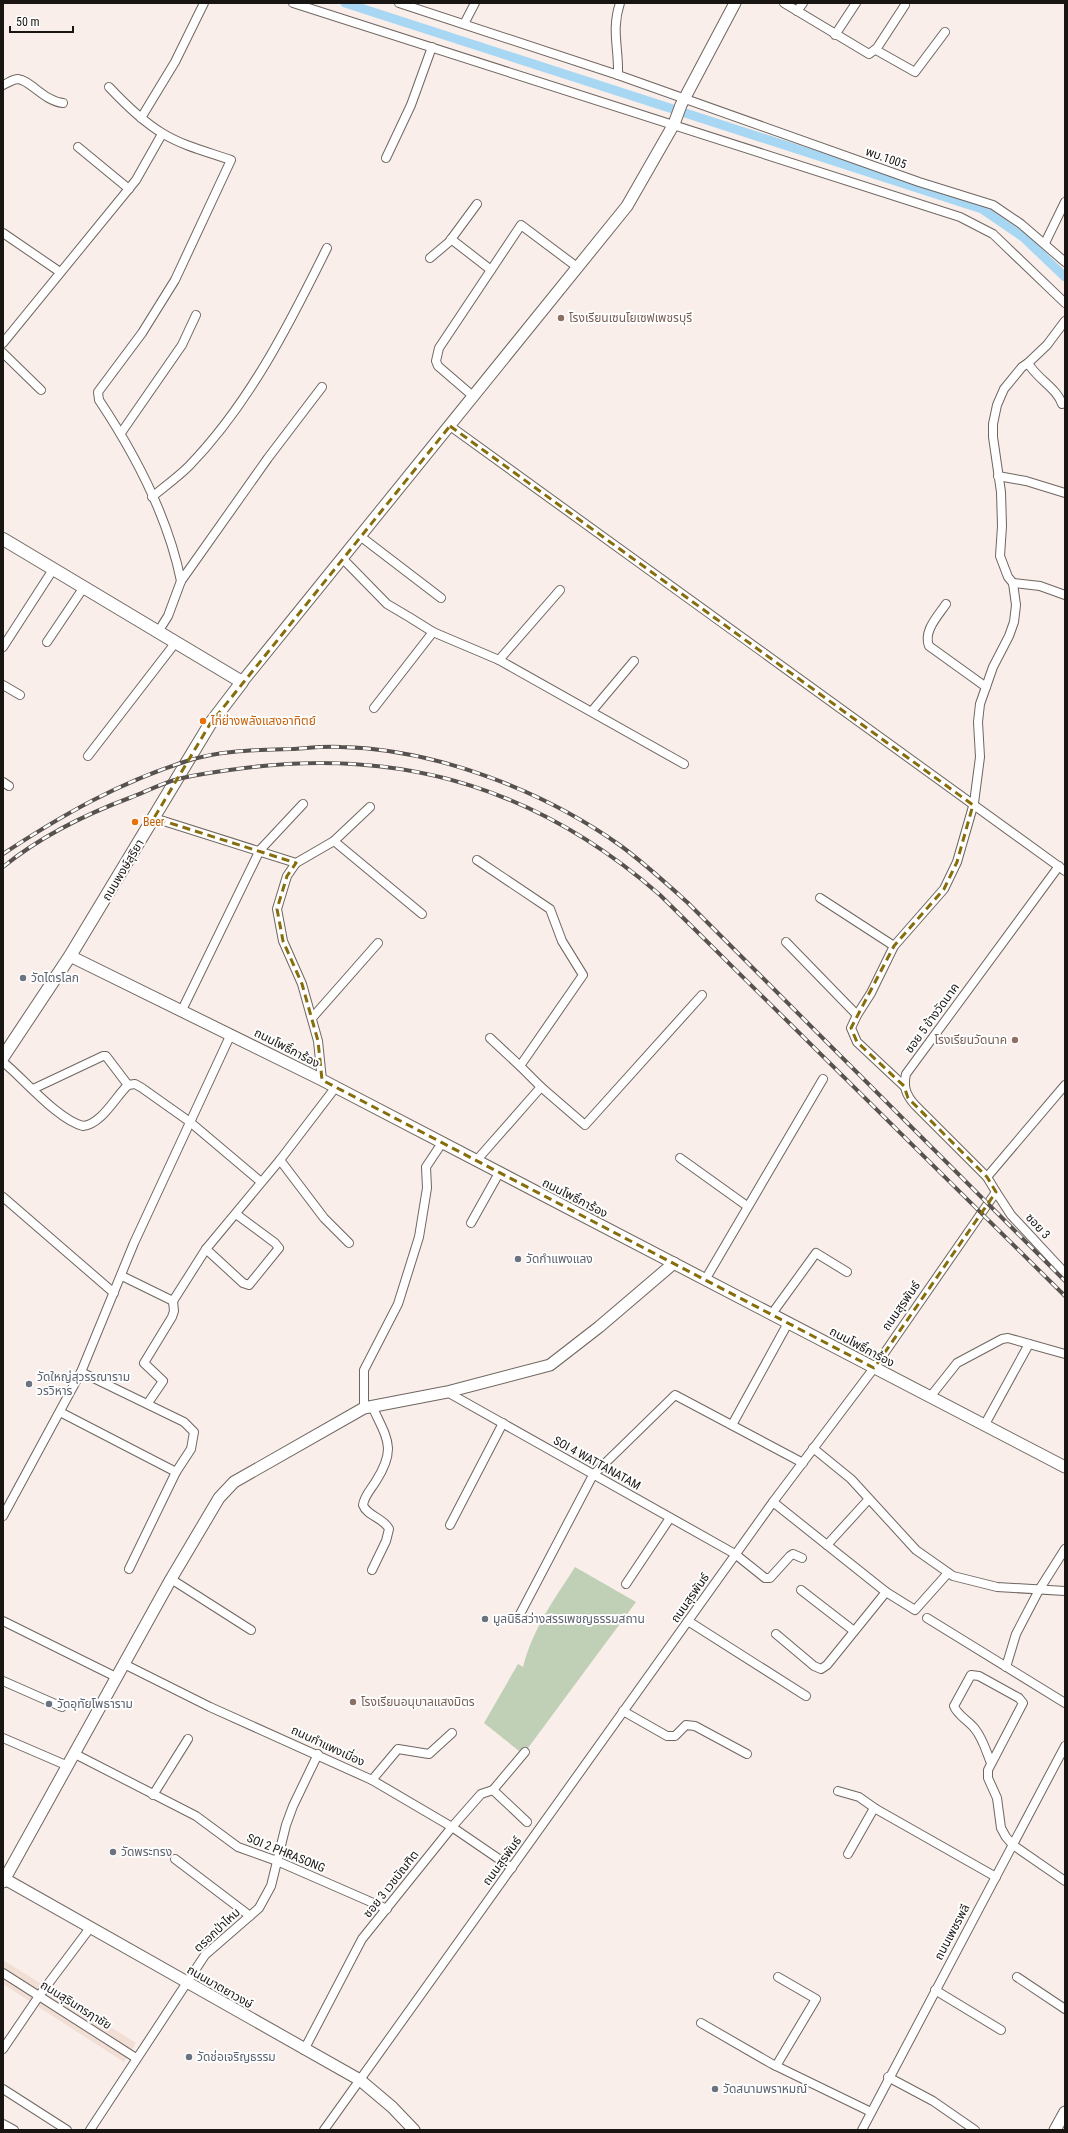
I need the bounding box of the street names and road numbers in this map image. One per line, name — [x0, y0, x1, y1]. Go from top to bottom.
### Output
street label: พบ.1005 — [864, 144, 908, 172]
street label: ถนนพงษ์สุริยา — [99, 837, 147, 903]
street label: ซอย 5 ข้างวัดนาค — [902, 980, 962, 1056]
street label: ถนนโพธิ์การ้อง — [252, 1025, 322, 1070]
street label: ถนนโพธิ์การ้อง — [540, 1175, 610, 1220]
street label: ซอย 3 — [1023, 1210, 1053, 1242]
street label: ถนนสุรพันธ์ — [879, 1279, 923, 1333]
street label: ถนนโพธิ์การ้อง — [827, 1324, 897, 1370]
street label: SOI 4 WATTANATAM — [551, 1433, 643, 1493]
street label: ถนนสุรพันธ์ — [668, 1571, 712, 1625]
street label: ถนนกำแพงเมี่อง — [289, 1721, 368, 1769]
street label: SOI 2 PHRASONG — [245, 1831, 327, 1875]
street label: ถนนสุรพันธ์ — [480, 1834, 524, 1888]
street label: ซอย 3 เวชบัณฑิต — [360, 1848, 422, 1920]
street label: ถนนเพชรพลี — [931, 1902, 973, 1962]
street label: ตรอกป่าไหม — [191, 1905, 243, 1955]
street label: ถนนมาตยาวงษ์ — [185, 1962, 256, 2012]
street label: ถนนสุรินทรฦาชัย — [38, 1978, 114, 2032]

